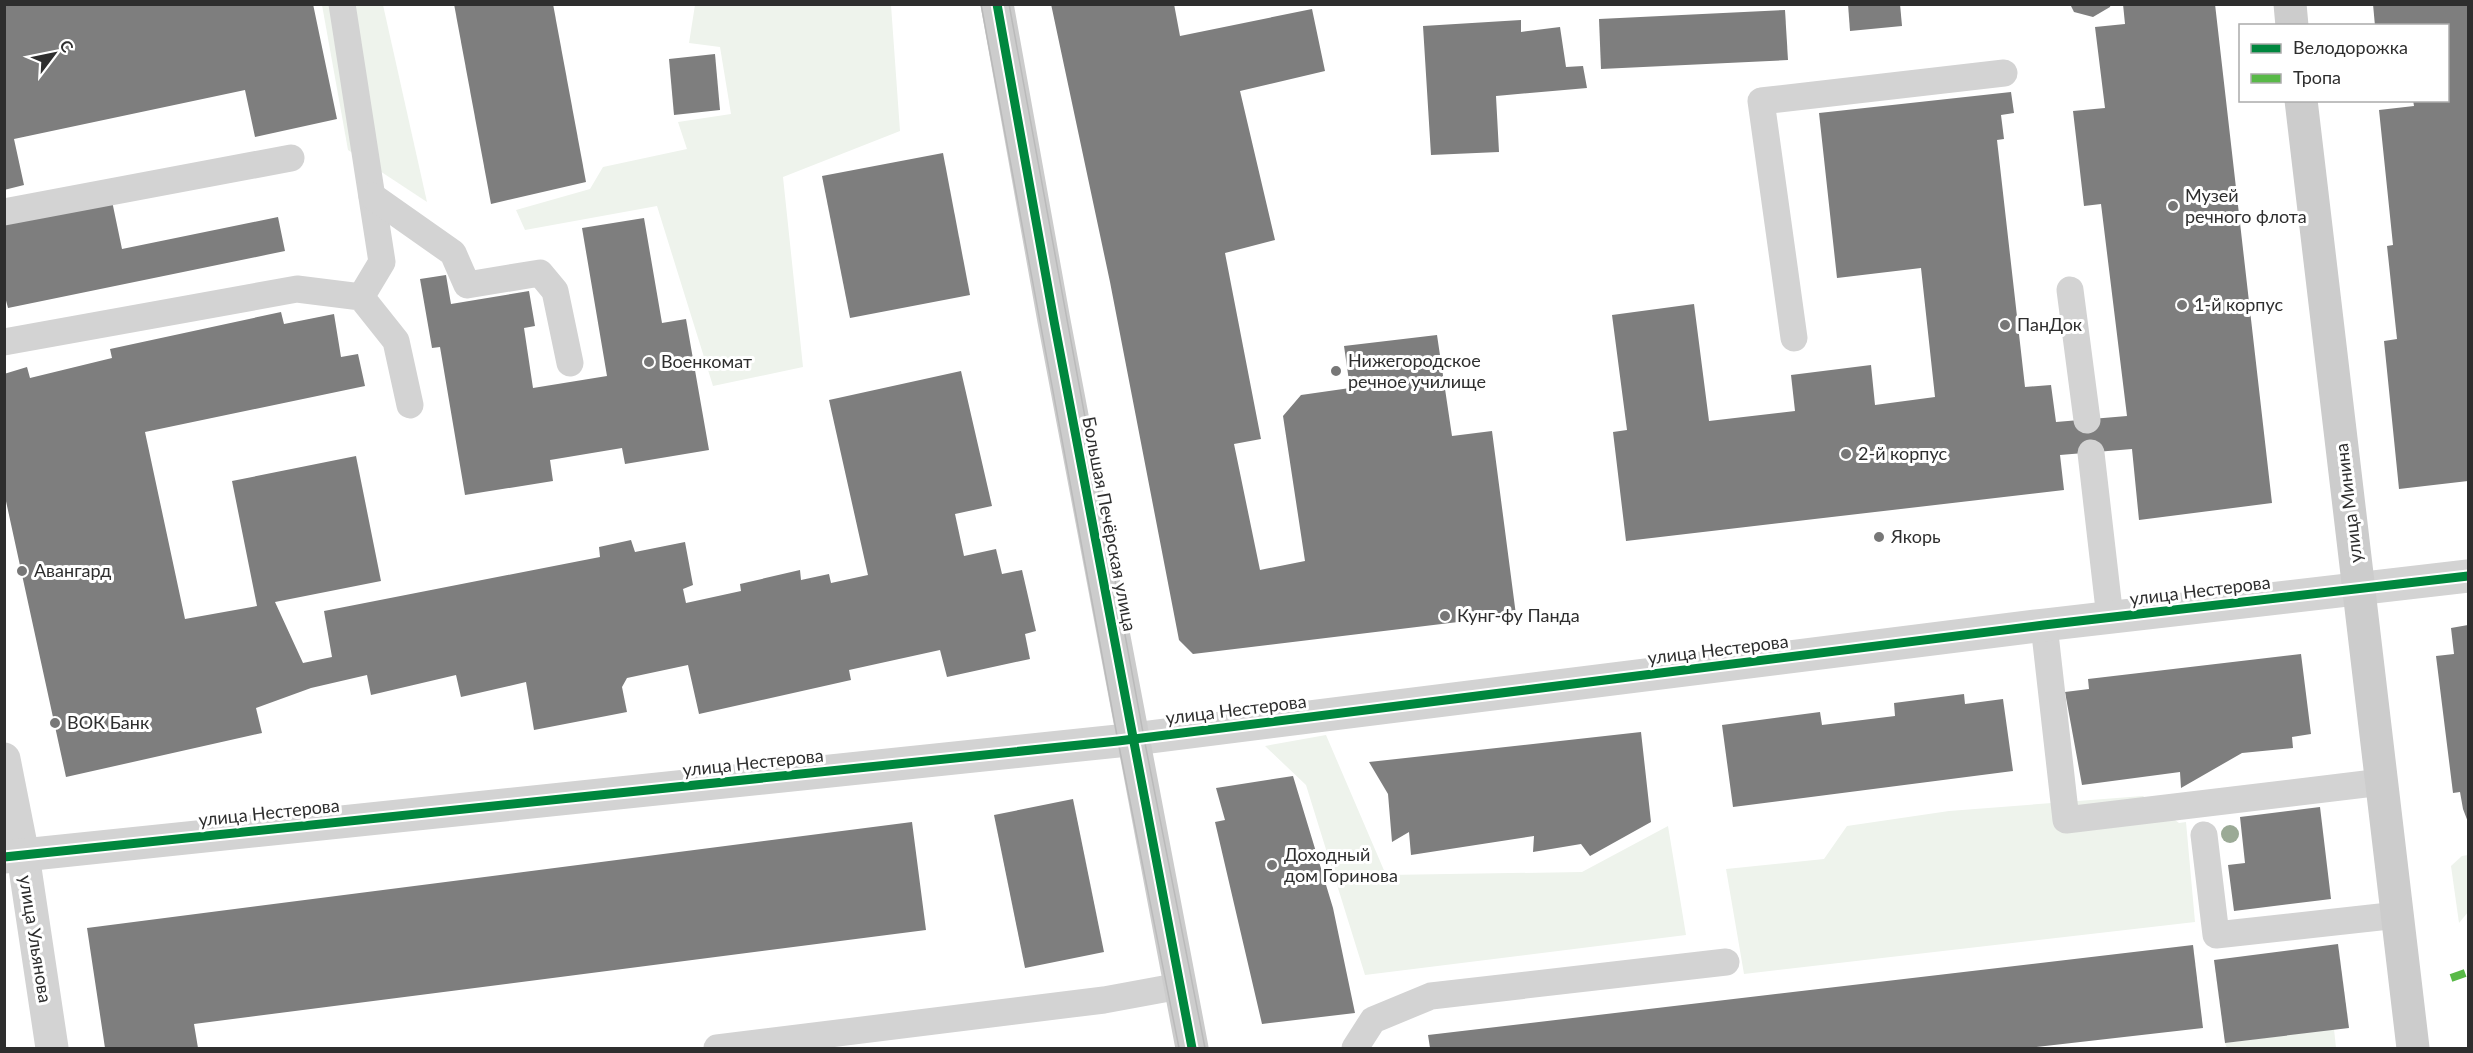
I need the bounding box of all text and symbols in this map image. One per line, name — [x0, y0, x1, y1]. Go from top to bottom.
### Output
north arrow — [24, 24, 84, 84]
legend — [2239, 24, 2449, 102]
text: С — [56, 36, 78, 56]
text: Велодорожка — [2293, 36, 2408, 58]
text: Тропа — [2293, 66, 2341, 88]
place label: Музей речного флота — [2185, 184, 2307, 227]
marker: Музей речного флота — [2166, 199, 2180, 213]
place label: 1-й корпус — [2194, 293, 2283, 315]
marker: 1-й корпус — [2175, 298, 2189, 312]
place label: ПанДок — [2017, 313, 2083, 335]
marker: ПанДок — [1998, 318, 2012, 332]
place label: Нижегородское речное училище — [1348, 349, 1486, 392]
place label: Военкомат — [661, 350, 752, 372]
marker: Военкомат — [642, 355, 656, 369]
marker: Нижегородское речное училище — [1329, 364, 1343, 378]
street label: Большая Печёрская улица — [1078, 415, 1142, 633]
place label: 2-й корпус — [1858, 442, 1947, 464]
street label: улица Минина — [2330, 442, 2366, 564]
marker: 2-й корпус — [1839, 447, 1853, 461]
place label: Якорь — [1890, 525, 1941, 547]
marker: Якорь — [1872, 530, 1886, 544]
place label: Авангард — [34, 559, 111, 581]
marker: Авангард — [15, 564, 29, 578]
street label: улица Нестерова — [2128, 570, 2272, 610]
place label: Кунг-фу Панда — [1457, 604, 1580, 626]
marker: Кунг-фу Панда — [1438, 609, 1452, 623]
street label: улица Нестерова — [1646, 629, 1790, 669]
street label: улица Нестерова — [1164, 689, 1308, 729]
place label: ВОК Банк — [67, 711, 150, 733]
marker: ВОК Банк — [48, 716, 62, 730]
street label: улица Нестерова — [681, 744, 825, 780]
street label: улица Нестерова — [197, 794, 341, 830]
place label: Доходный дом Горинова — [1284, 843, 1398, 886]
marker: Доходный дом Горинова — [1265, 858, 1279, 872]
street label: улица Ульянова — [15, 874, 57, 1004]

